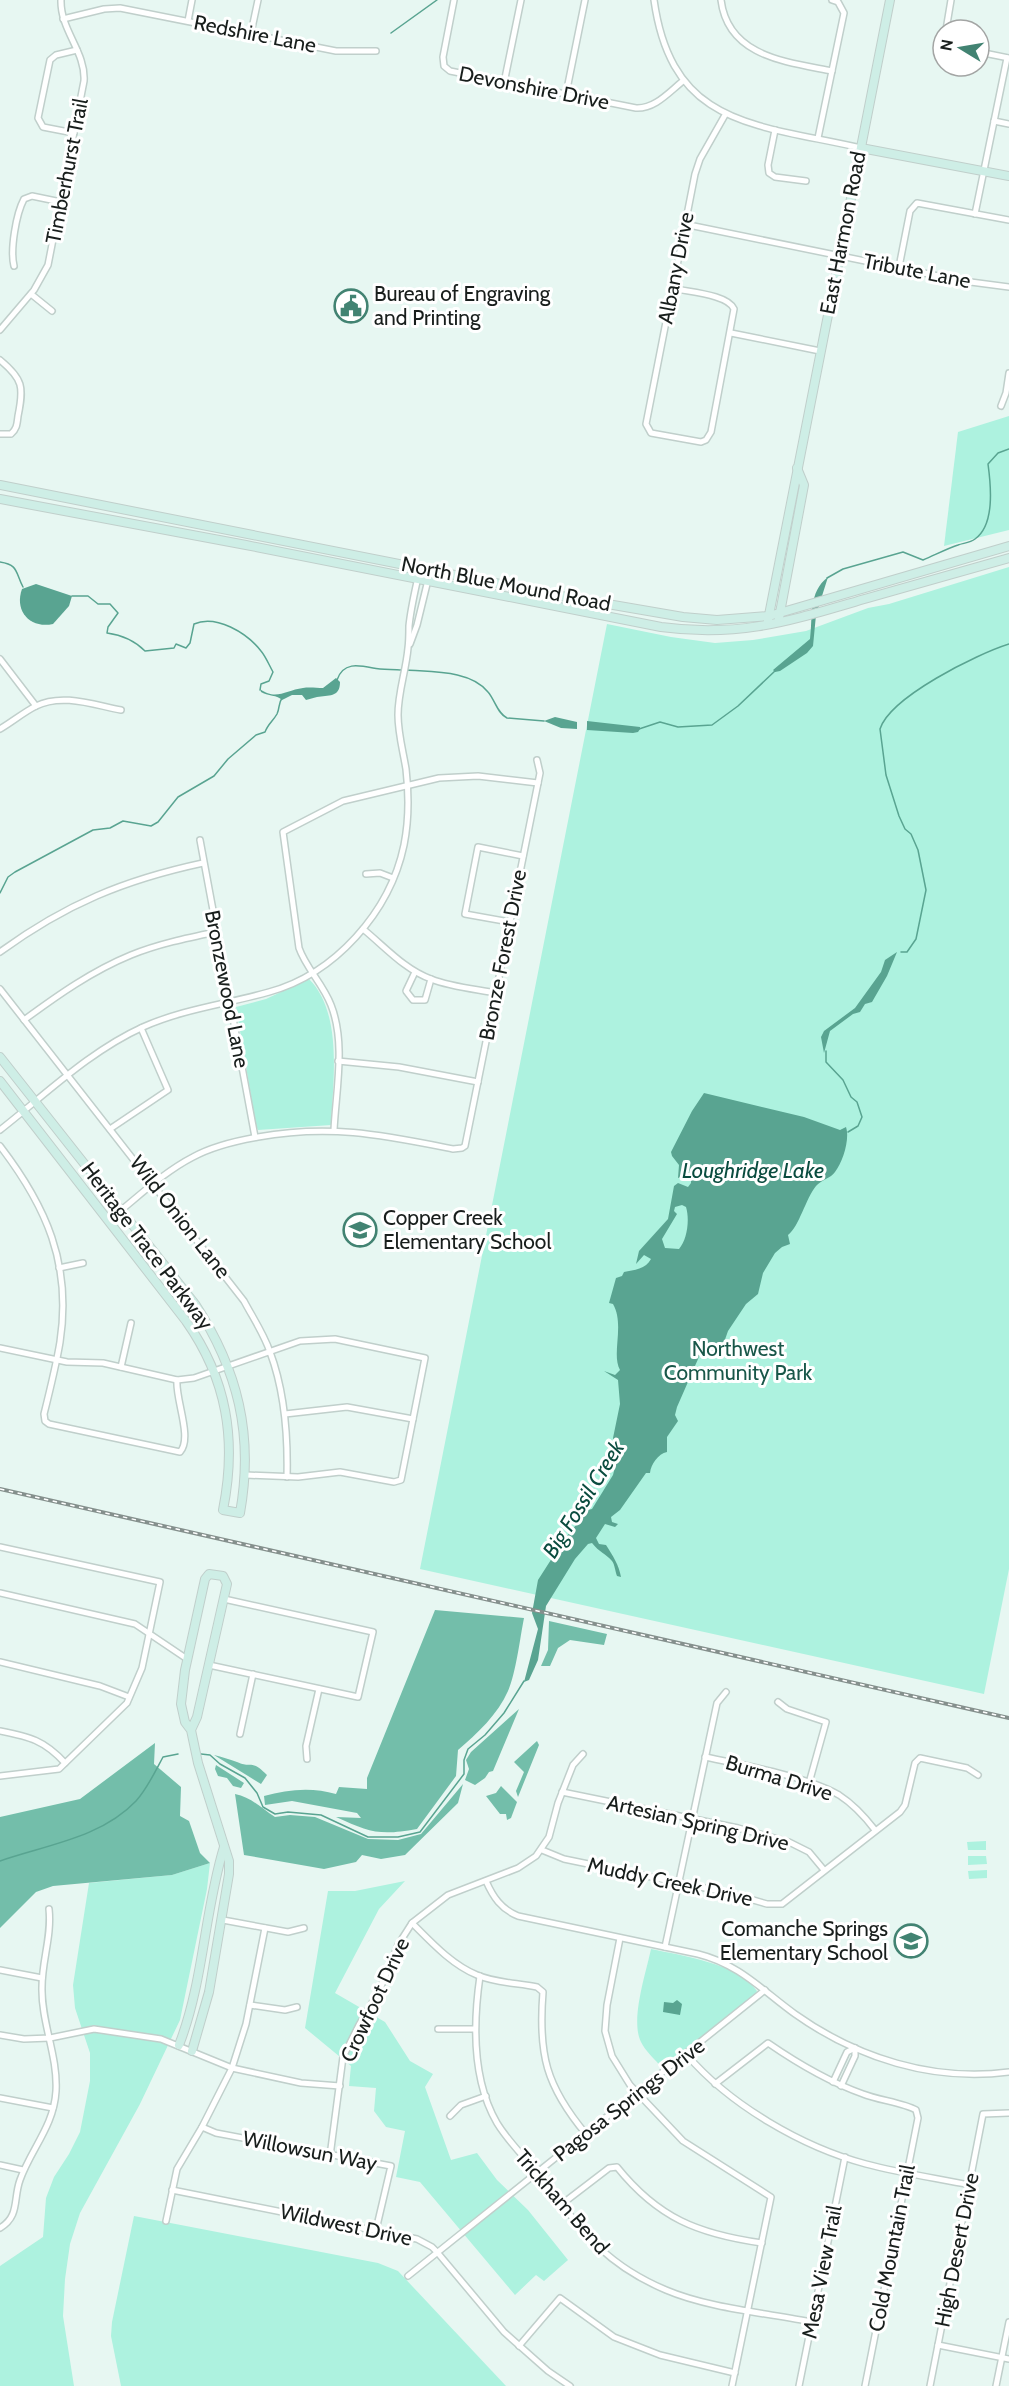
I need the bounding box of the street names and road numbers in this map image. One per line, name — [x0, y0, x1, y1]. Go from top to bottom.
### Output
street label: Redshire Lane — [192, 9, 319, 58]
street label: Devonshire Drive — [457, 61, 612, 114]
street label: Timberhurst Trail — [40, 96, 93, 246]
street label: East Harmon Road — [814, 149, 871, 317]
street label: Albany Drive — [652, 210, 699, 326]
street label: Tribute Lane — [861, 248, 973, 293]
street label: North Blue Mound Road — [399, 551, 613, 616]
street label: Bronze Forest Drive — [474, 867, 531, 1042]
street label: Bronzewood Lane — [200, 908, 255, 1070]
street label: Wild Onion Lane — [125, 1150, 236, 1283]
street label: Heritage Trace Parkway — [76, 1157, 219, 1335]
street label: Burma Drive — [723, 1749, 836, 1806]
street label: Artesian Spring Drive — [605, 1789, 792, 1856]
street label: Muddy Creek Drive — [585, 1852, 755, 1911]
street label: Crowfoot Drive — [335, 1933, 414, 2066]
street label: Pagosa Springs Drive — [548, 2033, 709, 2166]
street label: Willowsun Way — [241, 2125, 380, 2176]
street label: Trickham Bend — [510, 2144, 615, 2259]
street label: Cold Mountain Trail — [863, 2162, 920, 2334]
street label: High Desert Drive — [929, 2170, 984, 2329]
street label: Wildwest Drive — [278, 2198, 415, 2251]
street label: Mesa View Trail — [796, 2203, 847, 2341]

